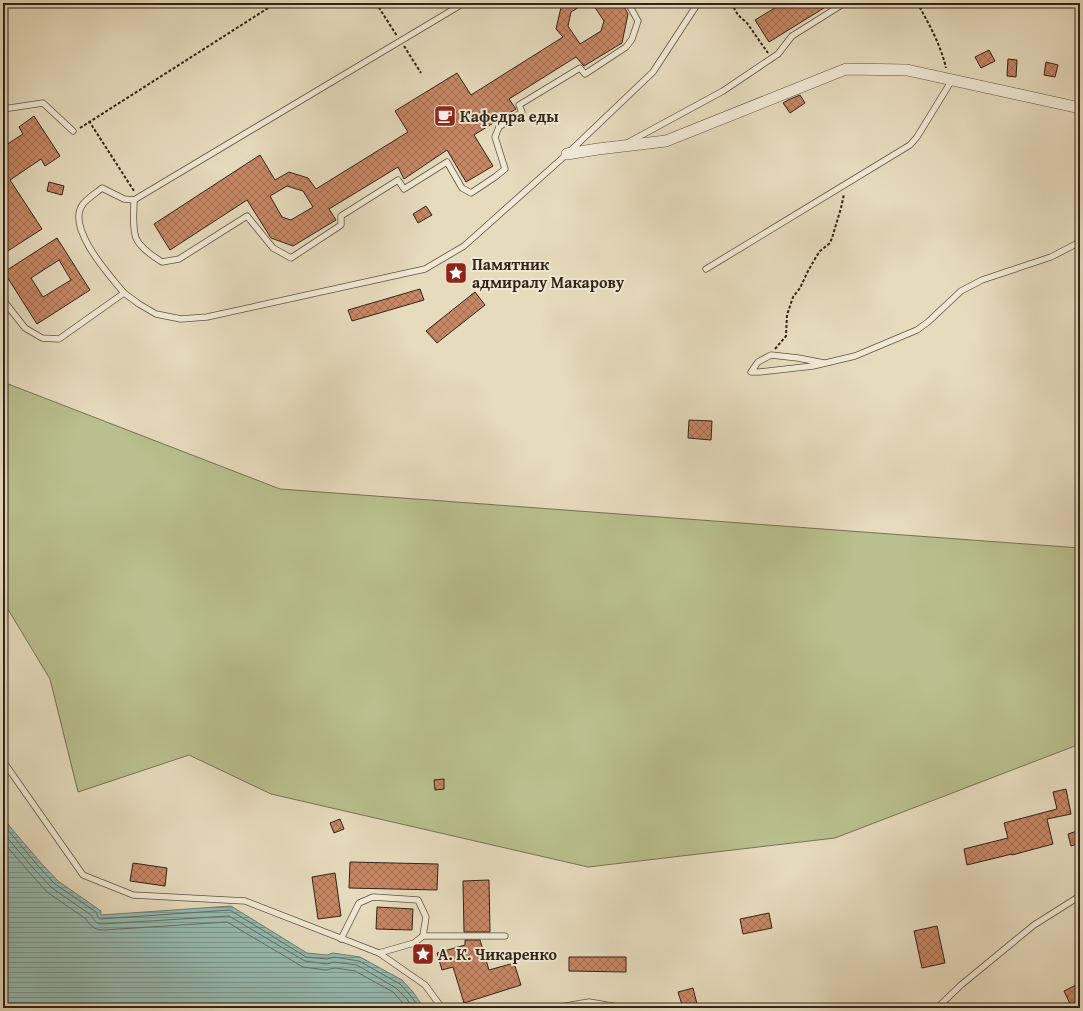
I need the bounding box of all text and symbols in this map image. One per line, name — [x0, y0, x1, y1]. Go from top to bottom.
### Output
cafe icon: Кафедра еды — [432, 103, 458, 129]
place label: Кафедра еды — [460, 104, 559, 128]
place label: Памятник адмиралу Макарову — [472, 252, 625, 294]
place icon: Памятник адмиралу Макарову — [443, 260, 469, 286]
place icon: А. К. Чикаренко — [410, 941, 436, 967]
place label: А. К. Чикаренко — [438, 942, 558, 966]

